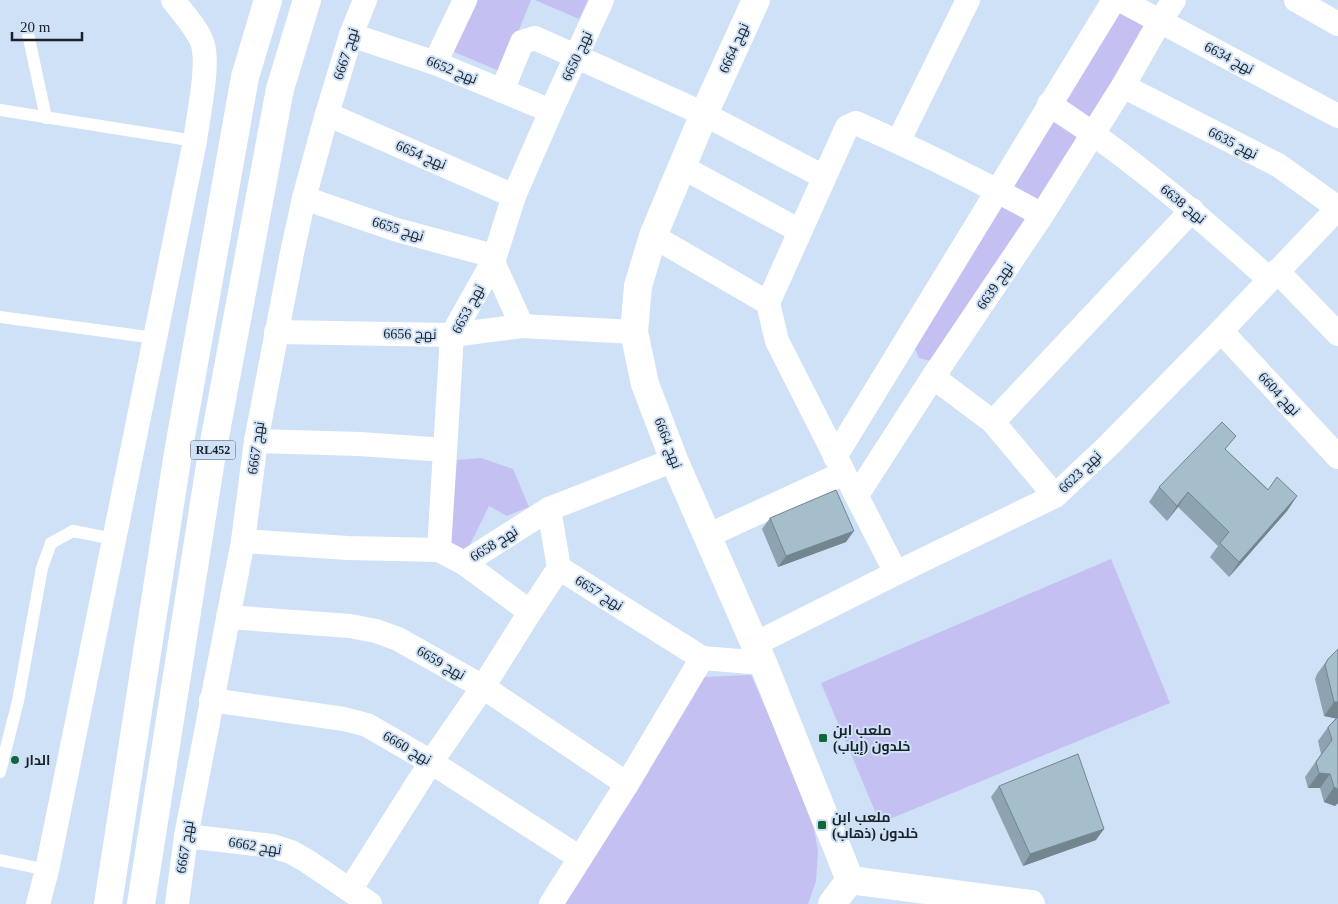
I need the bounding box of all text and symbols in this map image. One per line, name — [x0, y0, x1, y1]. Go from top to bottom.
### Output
scale bar — [12, 10, 82, 42]
text: 20 m — [20, 19, 51, 35]
street label: نهج 6664 — [716, 21, 753, 76]
street label: نهج 6667 — [331, 26, 362, 82]
street label: نهج 6650 — [559, 29, 596, 84]
street label: نهج 6634 — [1201, 39, 1256, 78]
street label: نهج 6652 — [424, 53, 480, 88]
street label: نهج 6635 — [1205, 124, 1260, 163]
street label: نهج 6654 — [393, 138, 448, 173]
street label: نهج 6638 — [1157, 181, 1208, 227]
street label: نهج 6655 — [370, 214, 426, 245]
street label: نهج 6639 — [974, 260, 1017, 313]
street label: نهج 6653 — [449, 282, 488, 337]
street label: نهج 6656 — [383, 326, 437, 343]
street label: نهج 6604 — [1255, 369, 1303, 419]
street label: نهج 6664 — [651, 415, 685, 471]
street label: نهج 6667 — [245, 421, 268, 476]
road number: RL452 — [190, 440, 236, 460]
street label: نهج 6623 — [1056, 448, 1105, 497]
street label: نهج 6658 — [467, 524, 521, 565]
street label: نهج 6657 — [572, 573, 626, 614]
street label: نهج 6659 — [414, 643, 468, 684]
place label: ملعب ابن خلدون (إياب) — [833, 723, 910, 756]
street label: نهج 6660 — [380, 728, 434, 769]
marker: ملعب ابن خلدون (إياب) — [817, 732, 829, 744]
place label: الدار — [24, 753, 50, 768]
marker: الدار — [9, 754, 21, 766]
place label: ملعب ابن خلدون (ذهاب) — [832, 810, 918, 842]
marker: ملعب ابن خلدون (ذهاب) — [816, 819, 828, 831]
street label: نهج 6667 — [173, 820, 198, 875]
street label: نهج 6662 — [227, 834, 282, 859]

